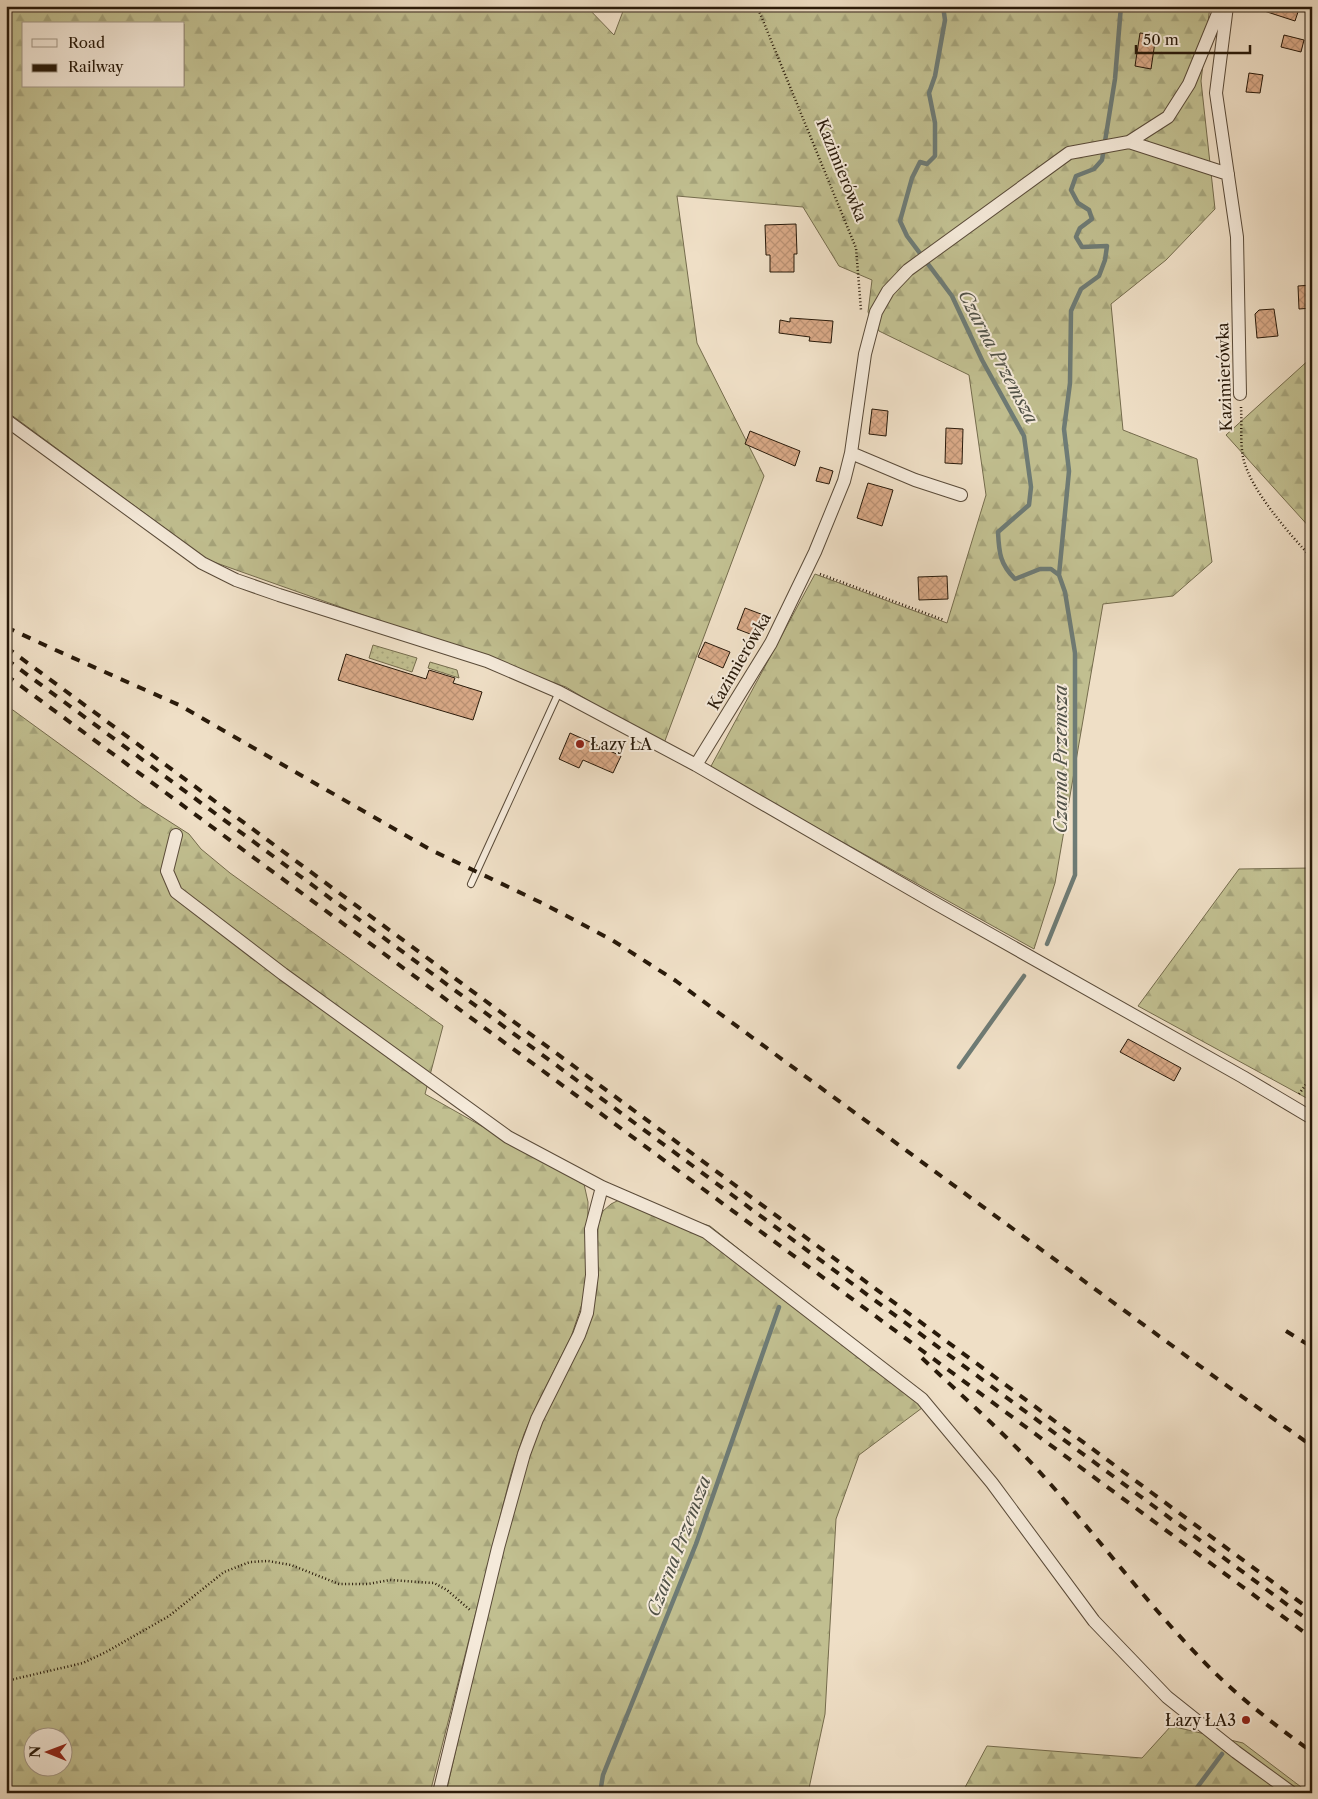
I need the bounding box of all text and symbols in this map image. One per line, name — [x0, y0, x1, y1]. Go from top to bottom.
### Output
legend — [22, 22, 185, 88]
scale bar — [1136, 22, 1249, 54]
text: 50 m — [1143, 30, 1179, 49]
text: Road — [68, 33, 105, 52]
text: Railway — [68, 57, 124, 76]
street label: Kazimierówka — [812, 116, 872, 225]
water label: Czarna Przemsza — [953, 286, 1043, 428]
street label: Kazimierówka — [1212, 322, 1236, 432]
street label: Kazimierówka — [703, 608, 775, 713]
water label: Czarna Przemsza — [1050, 685, 1072, 833]
place label: Łazy ŁA — [590, 734, 653, 754]
marker: Łazy ŁA — [574, 738, 586, 750]
water label: Czarna Przemsza — [642, 1473, 716, 1619]
place label: Łazy ŁA3 — [1165, 1710, 1236, 1730]
marker: Łazy ŁA3 — [1240, 1714, 1252, 1726]
north arrow — [22, 1726, 72, 1776]
text: N — [26, 1746, 44, 1758]

